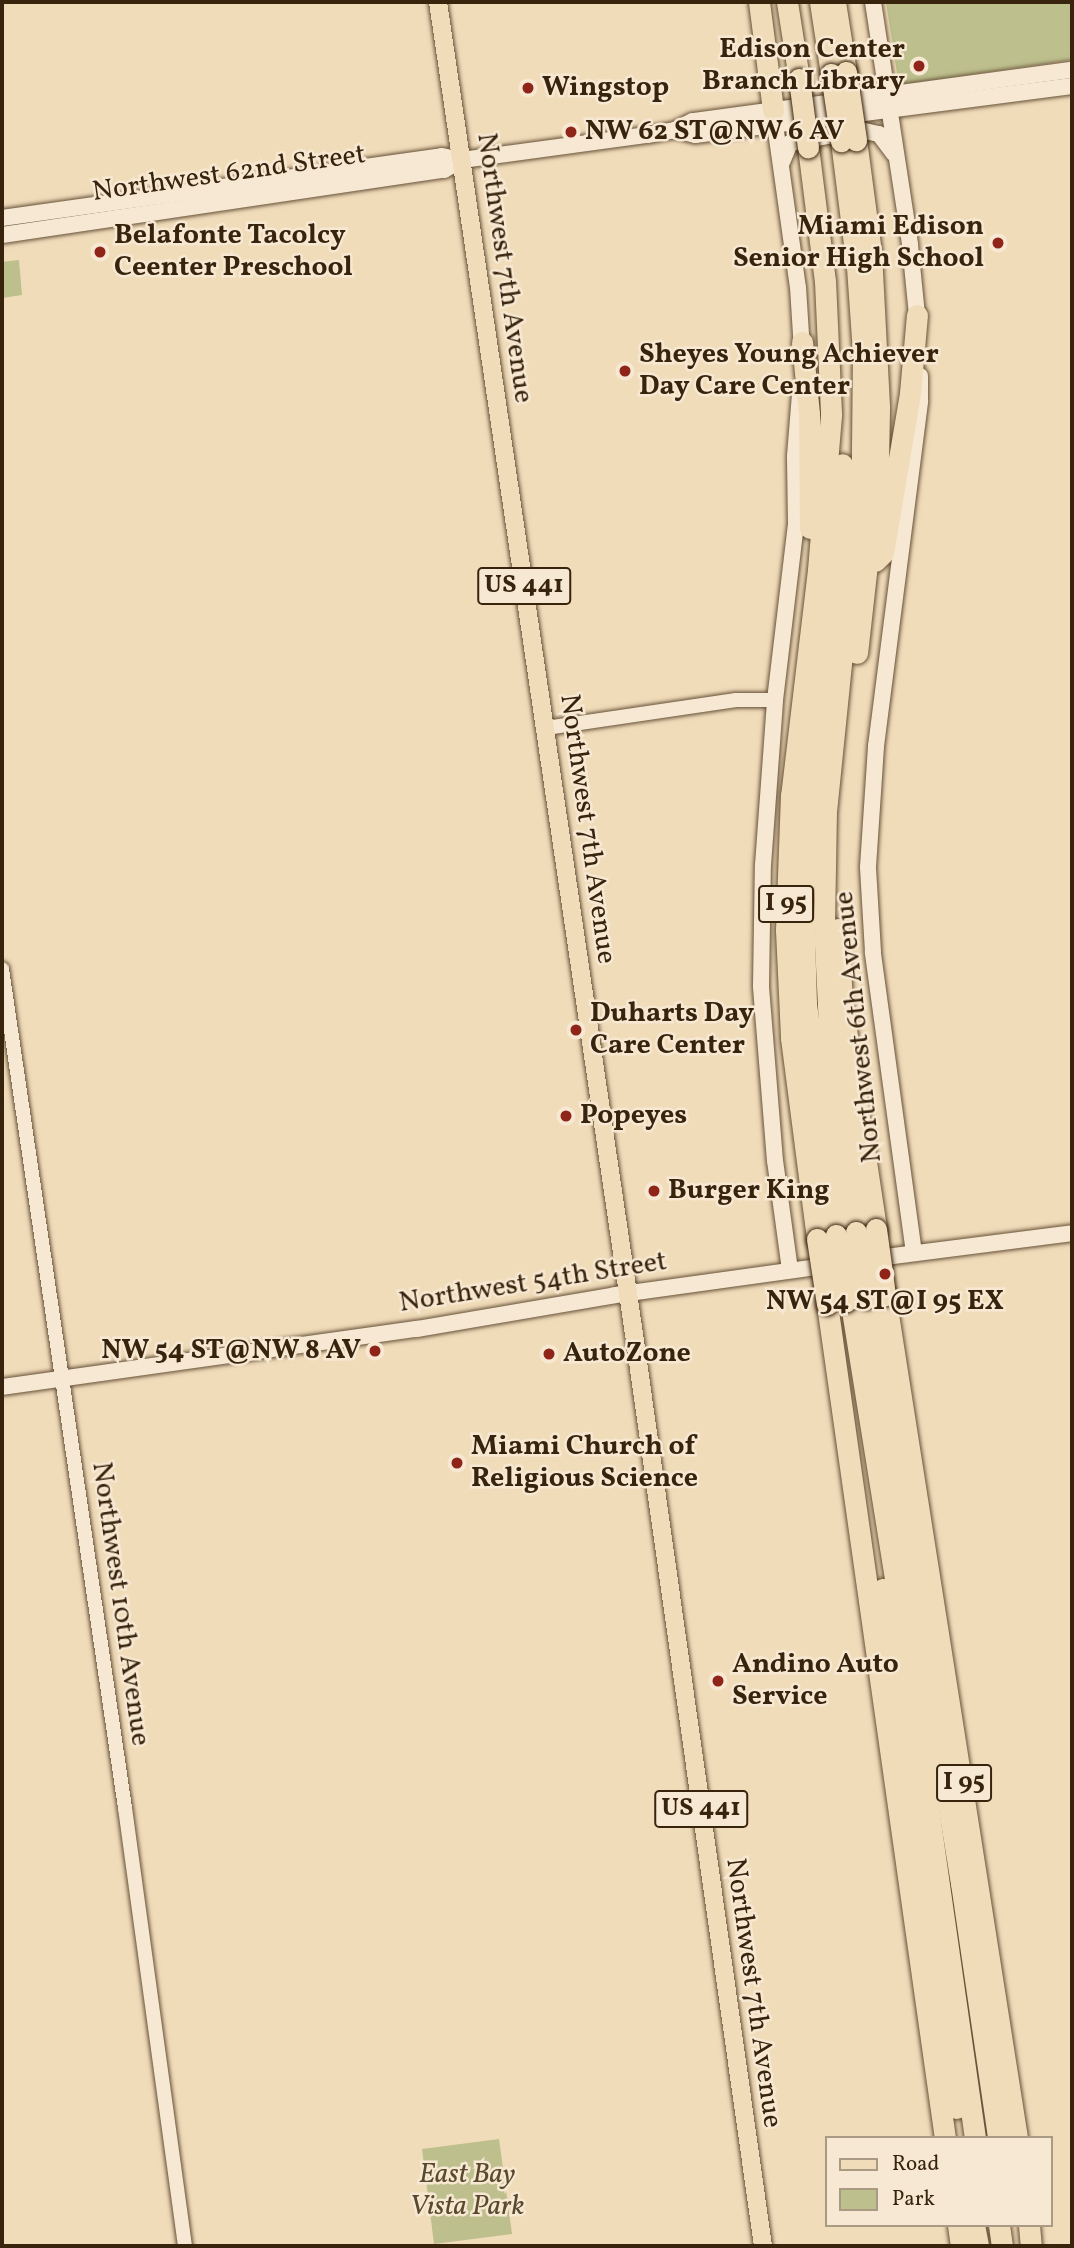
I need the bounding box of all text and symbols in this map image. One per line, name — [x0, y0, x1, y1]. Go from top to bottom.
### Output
place label: Edison Center Branch Library — [702, 33, 905, 99]
marker: Edison Center Branch Library — [911, 58, 927, 74]
place label: Wingstop — [542, 71, 669, 105]
marker: Wingstop — [520, 80, 536, 96]
place label: NW 62 ST@NW 6 AV — [585, 115, 846, 149]
marker: NW 62 ST@NW 6 AV — [563, 124, 579, 140]
street label: Northwest 7th Avenue — [468, 131, 540, 405]
street label: Northwest 62nd Street — [90, 138, 368, 210]
place label: Miami Edison Senior High School — [733, 210, 984, 276]
place label: Belafonte Tacolcy Ceenter Preschool — [114, 219, 353, 285]
marker: Miami Edison Senior High School — [990, 235, 1006, 251]
marker: Belafonte Tacolcy Ceenter Preschool — [92, 244, 108, 260]
place label: Sheyes Young Achiever Day Care Center — [639, 338, 939, 404]
marker: Sheyes Young Achiever Day Care Center — [617, 363, 633, 379]
road number: US 441 — [477, 564, 571, 608]
street label: Northwest 7th Avenue — [551, 692, 623, 966]
road number: I 95 — [758, 882, 814, 926]
street label: Northwest 6th Avenue — [828, 890, 890, 1164]
place label: Duharts Day Care Center — [590, 997, 754, 1063]
marker: Duharts Day Care Center — [568, 1022, 584, 1038]
place label: Popeyes — [580, 1099, 687, 1133]
marker: Popeyes — [558, 1108, 574, 1124]
place label: Burger King — [668, 1174, 830, 1208]
marker: Burger King — [646, 1183, 662, 1199]
street label: Northwest 54th Street — [397, 1245, 669, 1321]
marker: NW 54 ST@I 95 EX — [877, 1266, 893, 1282]
place label: NW 54 ST@I 95 EX — [766, 1285, 1004, 1319]
place label: NW 54 ST@NW 8 AV — [100, 1334, 361, 1368]
place label: AutoZone — [563, 1337, 691, 1371]
marker: NW 54 ST@NW 8 AV — [367, 1343, 383, 1359]
marker: AutoZone — [541, 1346, 557, 1362]
place label: Miami Church of Religious Science — [471, 1430, 698, 1496]
marker: Miami Church of Religious Science — [449, 1455, 465, 1471]
street label: Northwest 10th Avenue — [83, 1460, 157, 1748]
place label: Andino Auto Service — [732, 1648, 899, 1714]
marker: Andino Auto Service — [710, 1673, 726, 1689]
road number: I 95 — [936, 1760, 992, 1806]
road number: US 441 — [654, 1786, 748, 1832]
street label: Northwest 7th Avenue — [717, 1856, 789, 2130]
legend — [825, 2136, 1053, 2227]
text: Road — [892, 2150, 939, 2179]
park label: East Bay Vista Park — [410, 2158, 524, 2224]
text: Park — [892, 2185, 935, 2214]

